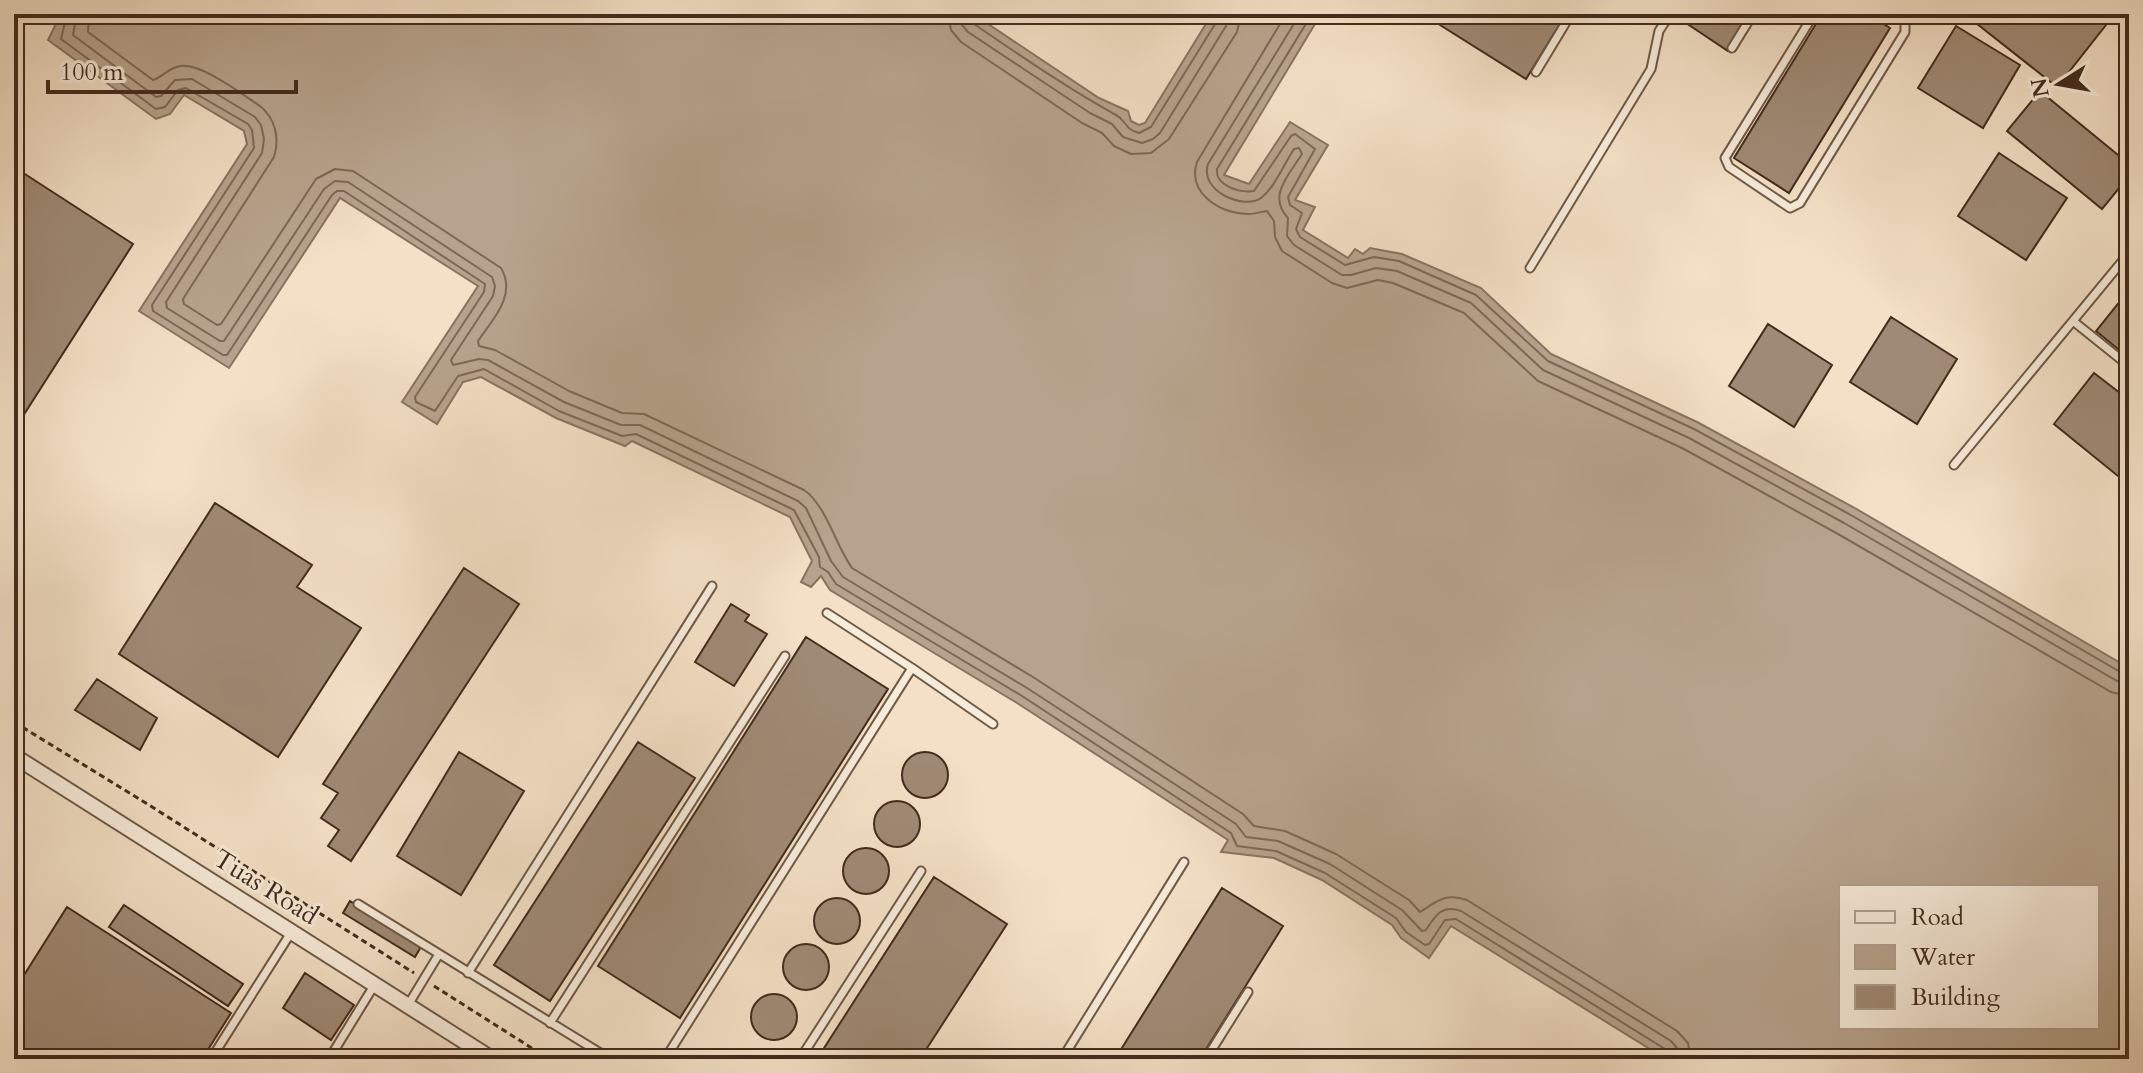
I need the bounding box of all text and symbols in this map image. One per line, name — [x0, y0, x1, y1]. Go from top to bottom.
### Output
scale bar — [48, 44, 296, 94]
north arrow — [2019, 44, 2099, 124]
text: 100 m — [60, 56, 124, 89]
text: N — [2024, 75, 2057, 100]
street label: Tuas Road — [207, 841, 325, 933]
legend — [1839, 885, 2099, 1029]
text: Road — [1911, 901, 1964, 934]
text: Water — [1910, 941, 1975, 974]
text: Building — [1911, 981, 2001, 1014]

